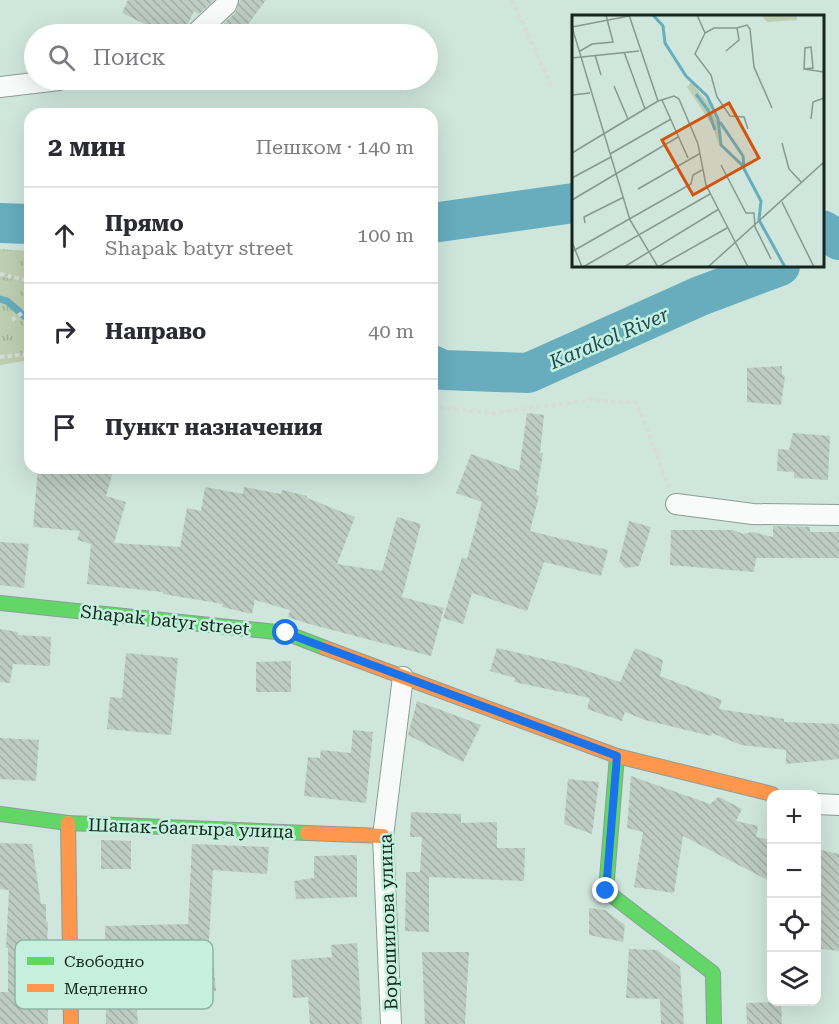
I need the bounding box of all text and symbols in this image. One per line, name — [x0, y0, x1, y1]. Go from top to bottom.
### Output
inset map — [572, 15, 824, 267]
search box — [24, 24, 438, 90]
icon: search — [45, 41, 78, 74]
text: Поиск — [93, 45, 165, 70]
text: 2 мин — [48, 132, 126, 162]
text: Пешком · 140 m — [256, 135, 414, 159]
text: Прямо — [105, 211, 184, 236]
icon: ahead — [48, 219, 81, 252]
text: 100 m — [357, 223, 414, 247]
text: Shapak batyr street — [105, 236, 293, 260]
water label: Karakol River — [545, 302, 673, 374]
icon: right — [48, 315, 81, 348]
text: Направо — [105, 319, 206, 344]
text: 40 m — [368, 319, 414, 343]
icon: arrive — [48, 411, 81, 444]
text: Пункт назначения — [105, 415, 323, 440]
street label: Shapak batyr street — [80, 601, 251, 639]
route start — [272, 619, 298, 645]
map controls — [767, 790, 821, 1006]
button: + — [767, 790, 821, 844]
street label: Шапак-баатыра улица — [88, 814, 294, 842]
street label: Ворошилова улица — [374, 833, 402, 1011]
button: − — [767, 844, 821, 898]
route end — [592, 877, 618, 903]
button: locate — [767, 898, 821, 952]
legend — [15, 940, 213, 1009]
text: Свободно — [64, 952, 145, 971]
button: layers — [767, 952, 821, 1006]
text: Медленно — [64, 979, 148, 998]

